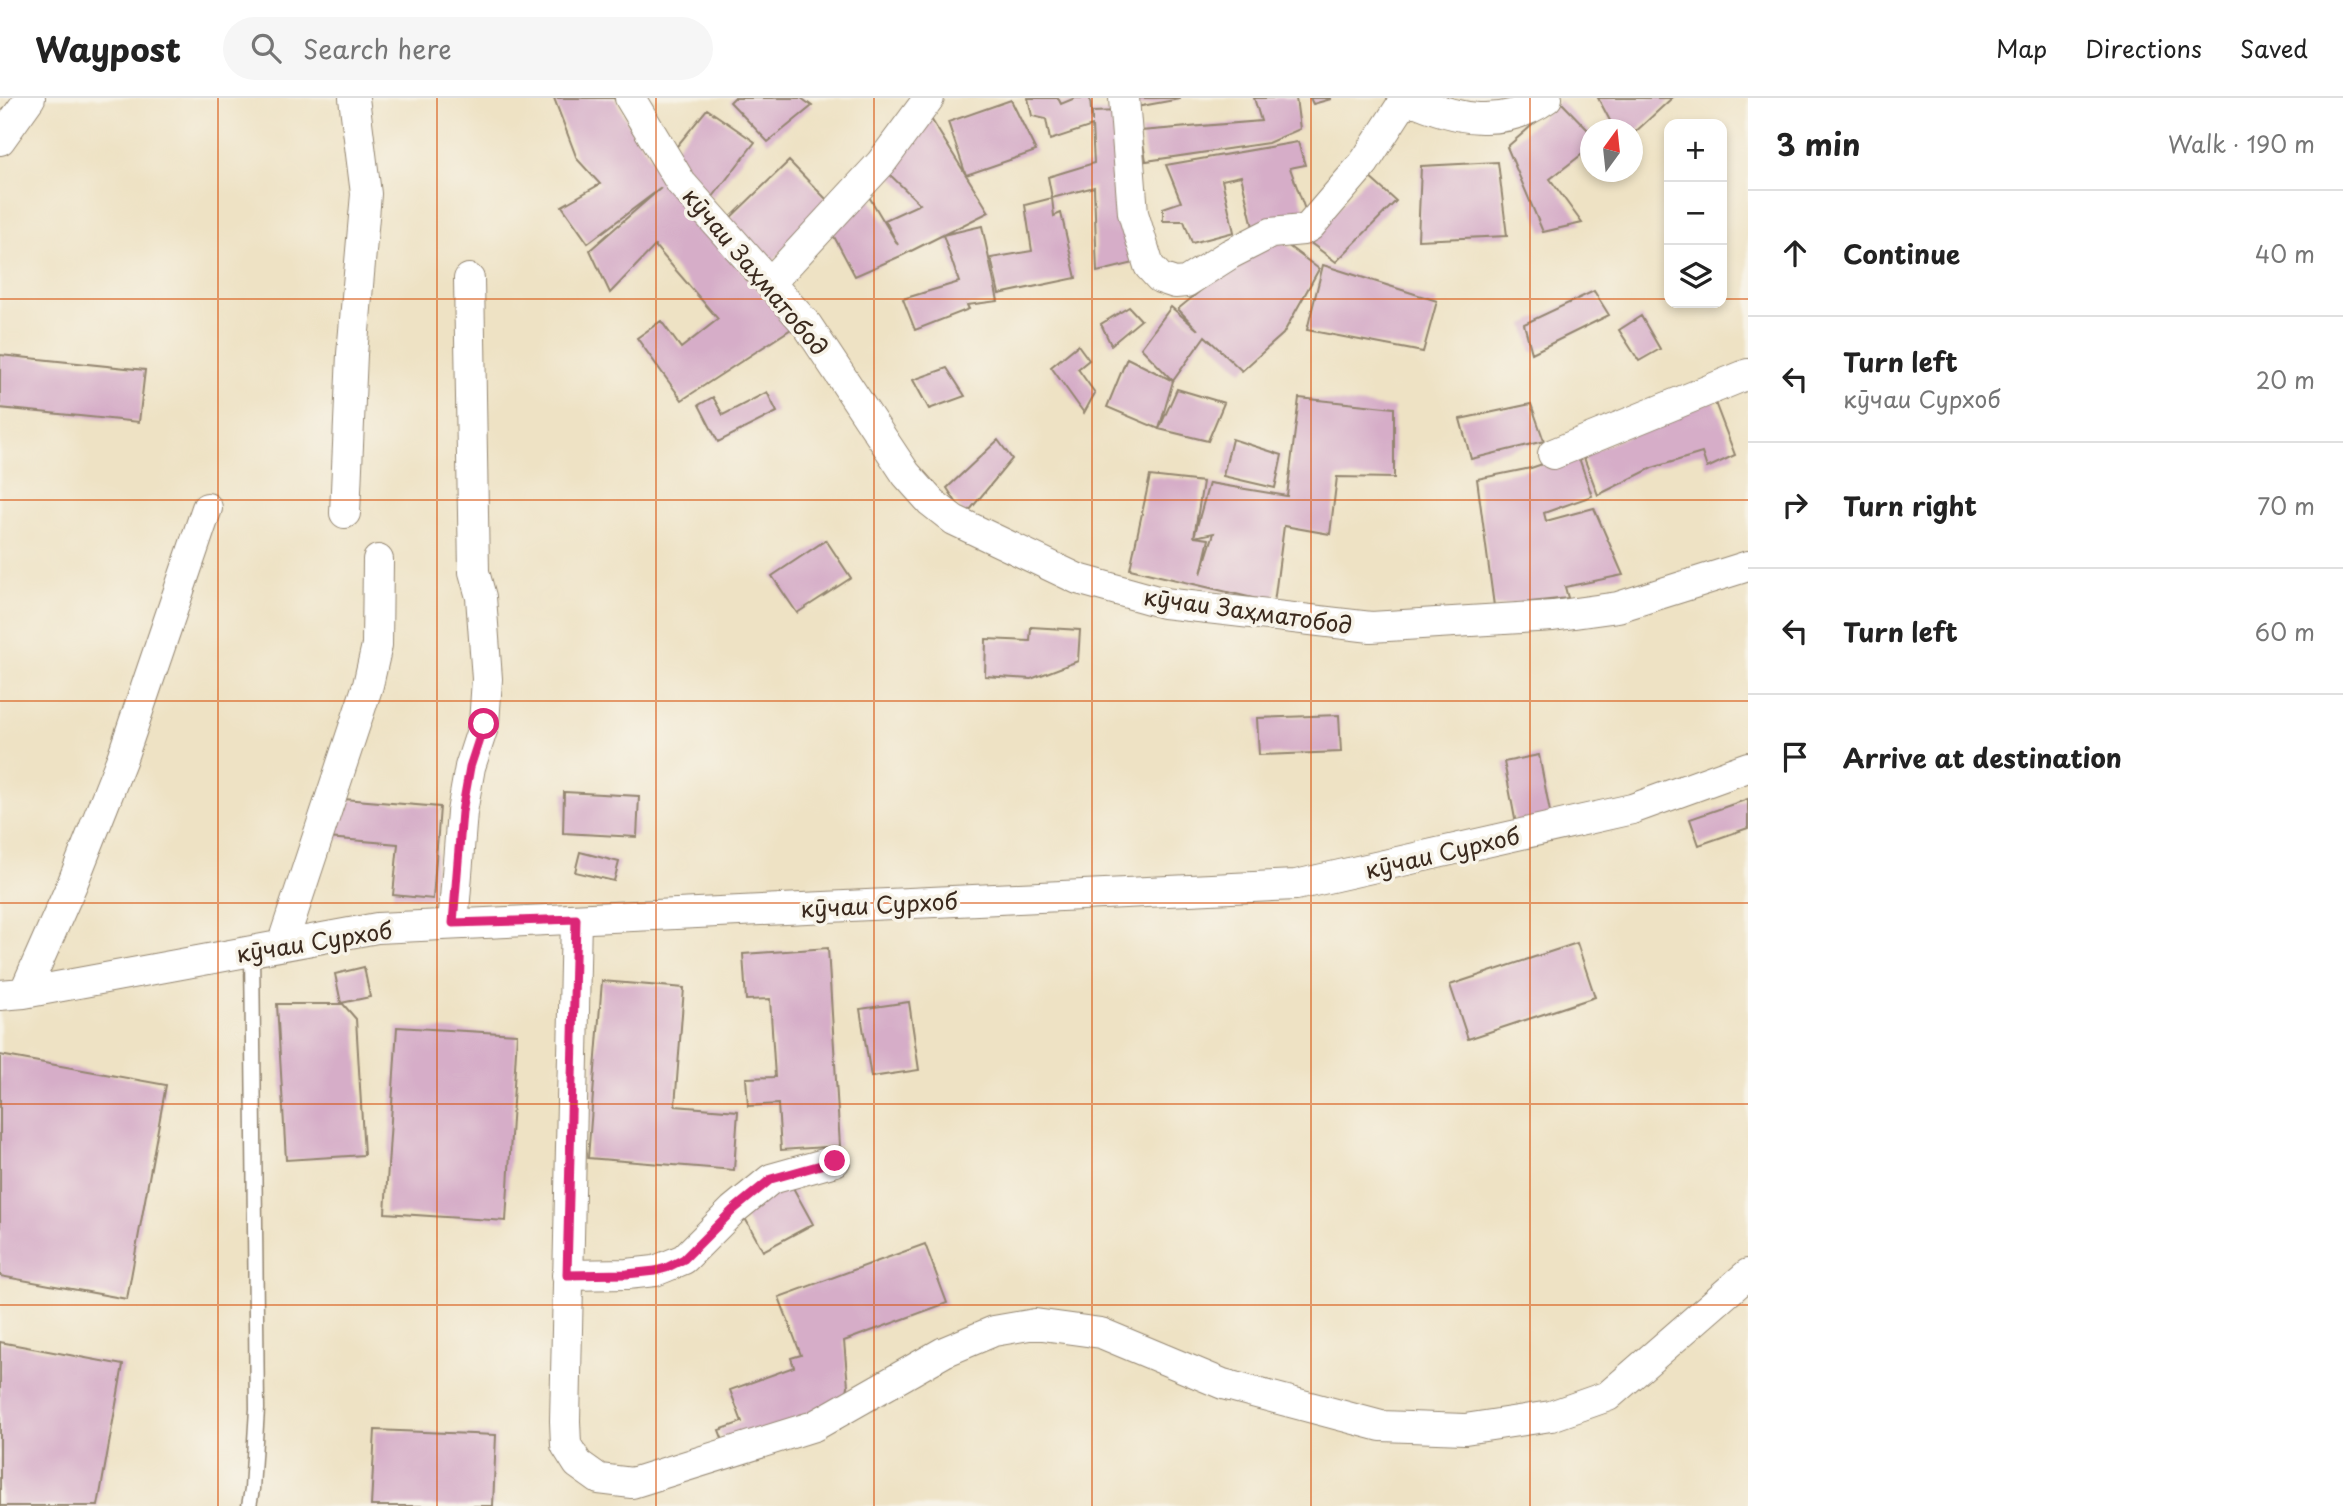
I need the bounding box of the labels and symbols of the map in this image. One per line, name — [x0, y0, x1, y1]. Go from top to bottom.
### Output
north arrow — [1580, 119, 1643, 182]
street label: кӯчаи Заҳматобод — [675, 179, 837, 363]
street label: кӯчаи Заҳматобод — [1141, 578, 1355, 642]
route start — [468, 708, 499, 739]
street label: кӯчаи Сурхоб — [1361, 817, 1523, 887]
street label: кӯчаи Сурхоб — [799, 882, 959, 926]
street label: кӯчаи Сурхоб — [233, 911, 395, 971]
route end — [819, 1145, 850, 1176]

